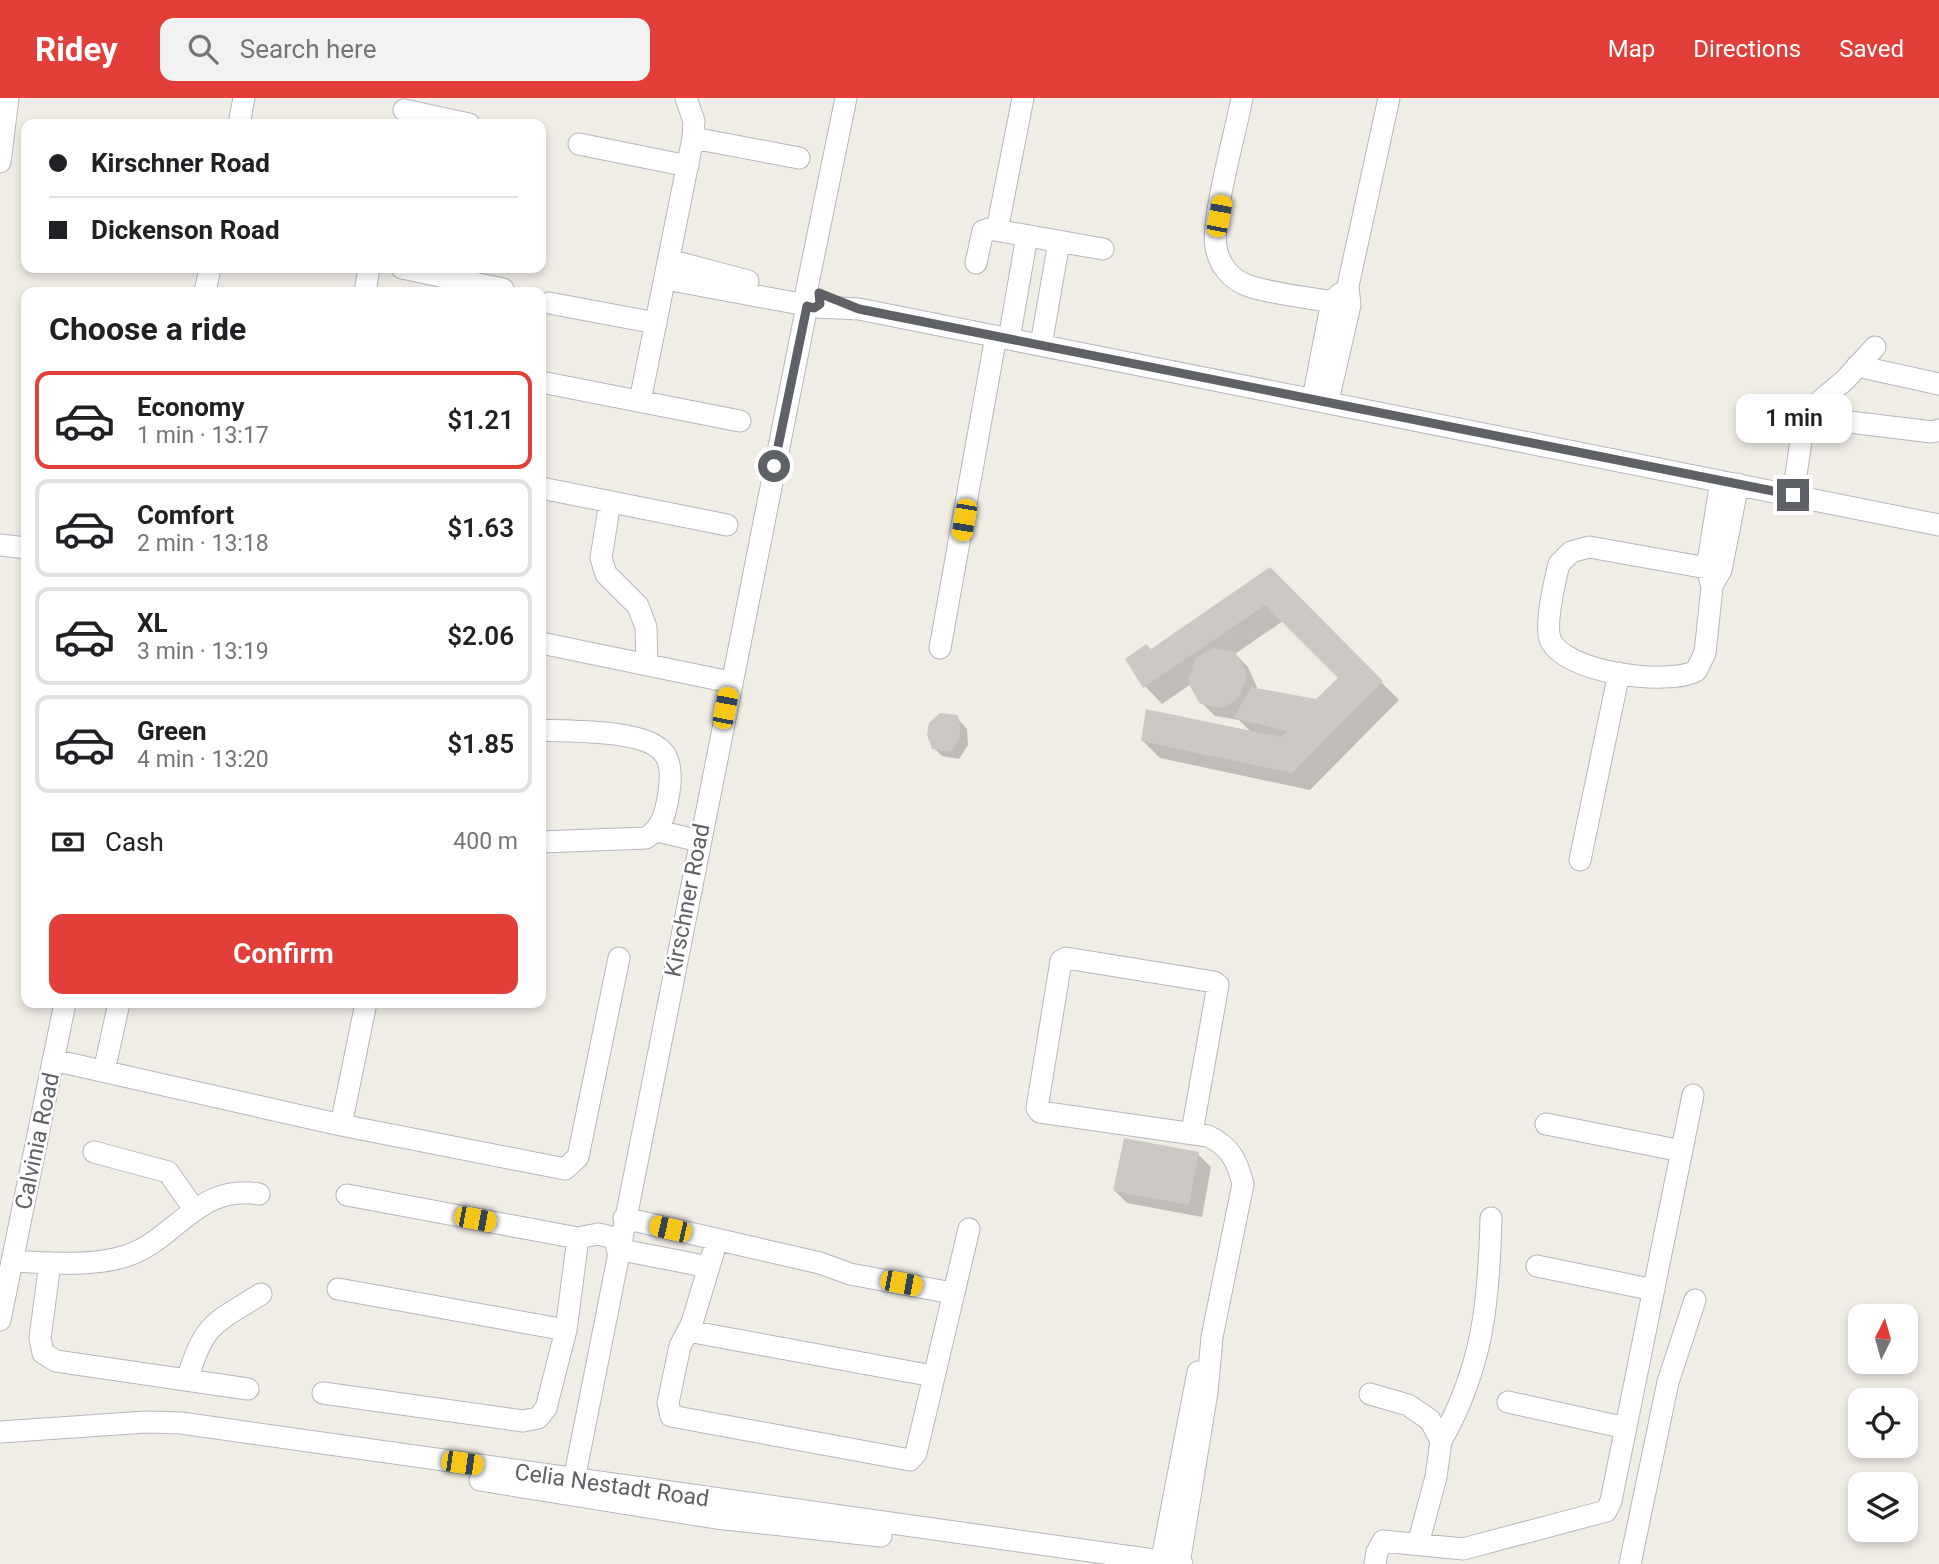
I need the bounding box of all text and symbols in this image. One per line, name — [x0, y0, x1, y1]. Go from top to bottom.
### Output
search box — [160, 18, 650, 81]
text: Ridey — [35, 30, 118, 69]
icon: search — [184, 30, 222, 68]
text: Search here — [240, 34, 376, 64]
text: Map — [1608, 35, 1655, 63]
text: Directions — [1693, 35, 1801, 63]
text: Saved — [1839, 35, 1904, 63]
text: Kirschner Road — [91, 148, 270, 178]
car — [1205, 193, 1234, 239]
text: Dickenson Road — [91, 215, 280, 245]
text: Choose a ride — [49, 310, 246, 348]
icon: car — [53, 389, 116, 452]
text: Economy — [137, 392, 244, 422]
callout: 1 min — [1735, 394, 1851, 442]
text: $1.21 — [447, 405, 514, 435]
text: 1 min — [1765, 405, 1823, 432]
text: 1 min · 13:17 — [137, 422, 269, 449]
route start — [758, 450, 790, 482]
route end — [1777, 479, 1809, 511]
icon: car — [53, 497, 116, 560]
car — [951, 497, 978, 543]
text: Comfort — [137, 500, 234, 530]
text: $1.63 — [447, 513, 514, 543]
text: 2 min · 13:18 — [137, 530, 269, 557]
icon: car — [53, 605, 116, 668]
text: XL — [137, 608, 168, 638]
text: $2.06 — [447, 621, 514, 651]
text: 3 min · 13:19 — [137, 638, 269, 665]
car — [711, 685, 740, 731]
icon: car — [53, 713, 116, 776]
text: Green — [137, 716, 207, 746]
text: $1.85 — [447, 729, 514, 759]
text: 4 min · 13:20 — [137, 746, 269, 773]
street label: Kirschner Road — [659, 821, 716, 979]
icon: cash — [49, 823, 87, 861]
text: Cash — [105, 827, 164, 857]
text: 400 m — [453, 828, 518, 855]
button: Confirm — [49, 914, 518, 994]
street label: Calvinia Road — [10, 1070, 65, 1212]
car — [453, 1205, 498, 1233]
car — [648, 1214, 693, 1244]
car — [879, 1269, 924, 1297]
north arrow — [1848, 1304, 1918, 1374]
map controls — [1848, 1304, 1918, 1542]
button: locate — [1848, 1388, 1918, 1458]
car — [440, 1450, 485, 1476]
street label: Celia Nestadt Road — [513, 1458, 711, 1513]
button: layers — [1848, 1472, 1918, 1542]

